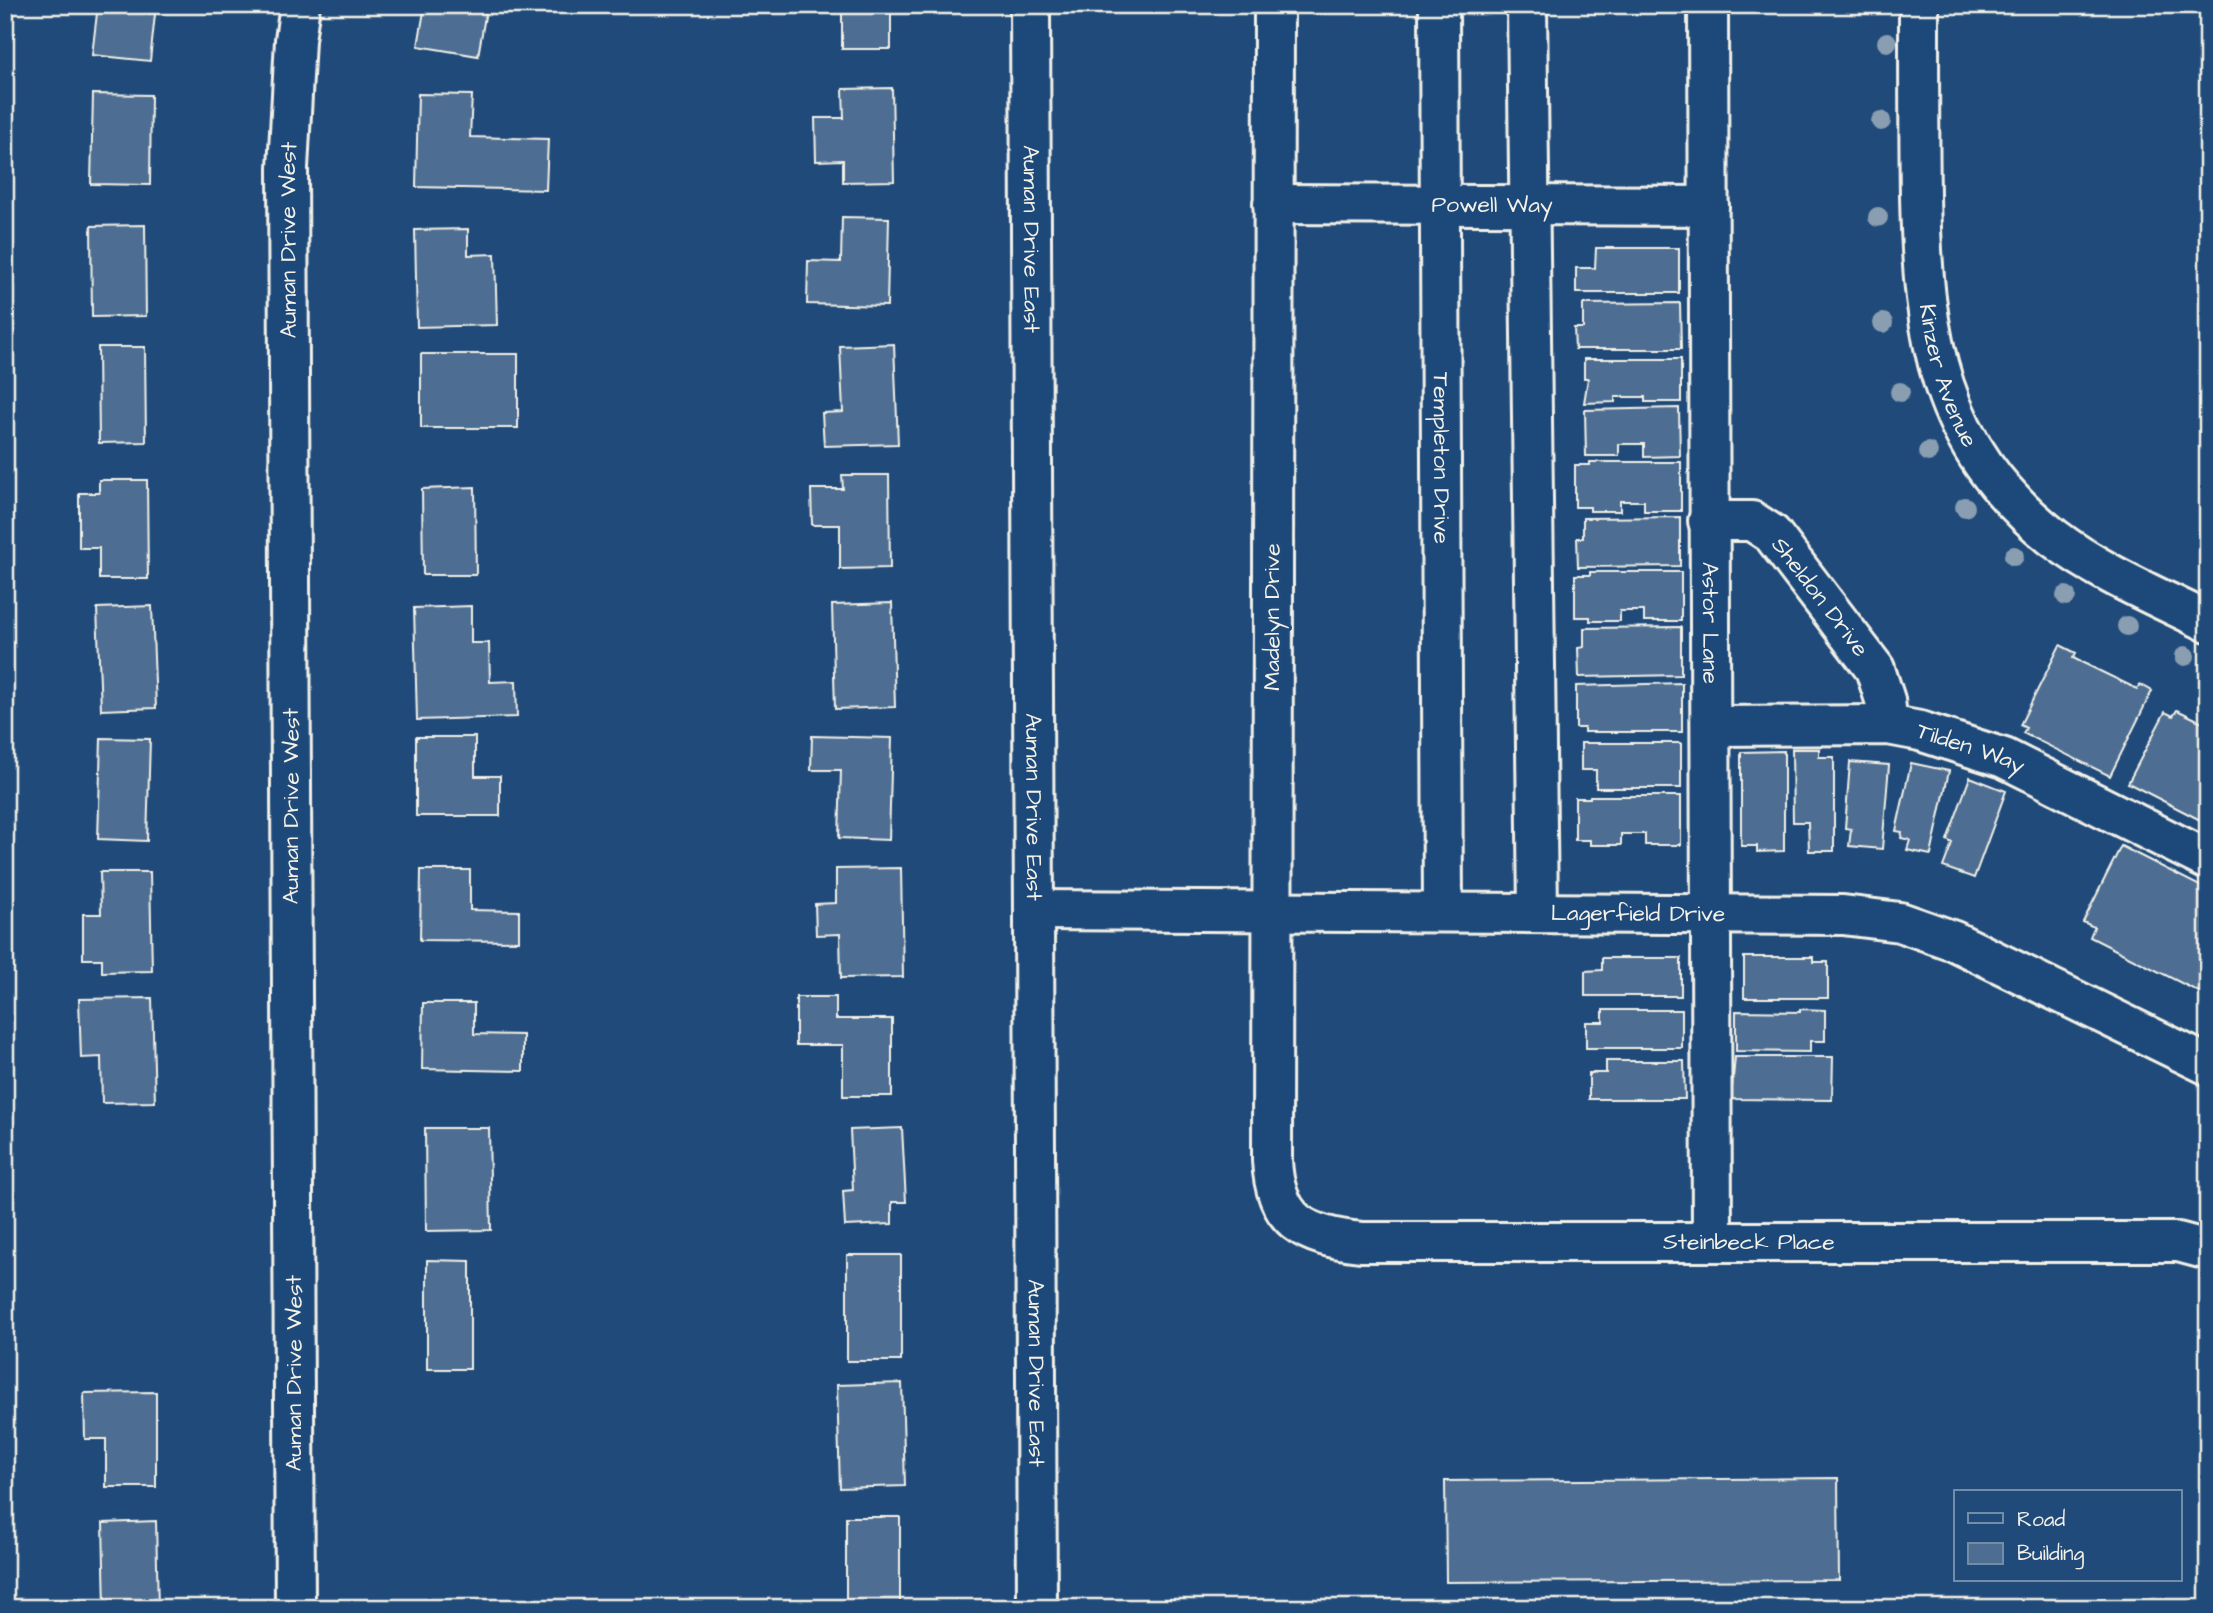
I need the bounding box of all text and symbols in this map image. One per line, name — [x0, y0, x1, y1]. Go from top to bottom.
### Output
street label: Auman Drive West — [272, 140, 305, 338]
street label: Auman Drive East — [1015, 145, 1047, 334]
street label: Powell Way — [1431, 189, 1553, 222]
street label: Kinzer Avenue — [1911, 302, 1985, 453]
street label: Templeton Drive — [1425, 372, 1457, 544]
street label: Sheldon Drive — [1764, 530, 1876, 664]
street label: Madelyn Drive — [1256, 543, 1289, 691]
street label: Astor Lane — [1694, 562, 1726, 684]
street label: Auman Drive West — [275, 707, 307, 904]
street label: Auman Drive East — [1017, 713, 1050, 902]
street label: Tilden Way — [1912, 715, 2031, 783]
street label: Lagerfield Drive — [1551, 897, 1725, 930]
street label: Steinbeck Place — [1663, 1226, 1835, 1258]
street label: Auman Drive West — [278, 1274, 310, 1471]
street label: Auman Drive East — [1020, 1279, 1052, 1468]
legend — [1954, 1490, 2182, 1582]
text: Road — [2017, 1505, 2065, 1534]
text: Building — [2017, 1539, 2085, 1570]

